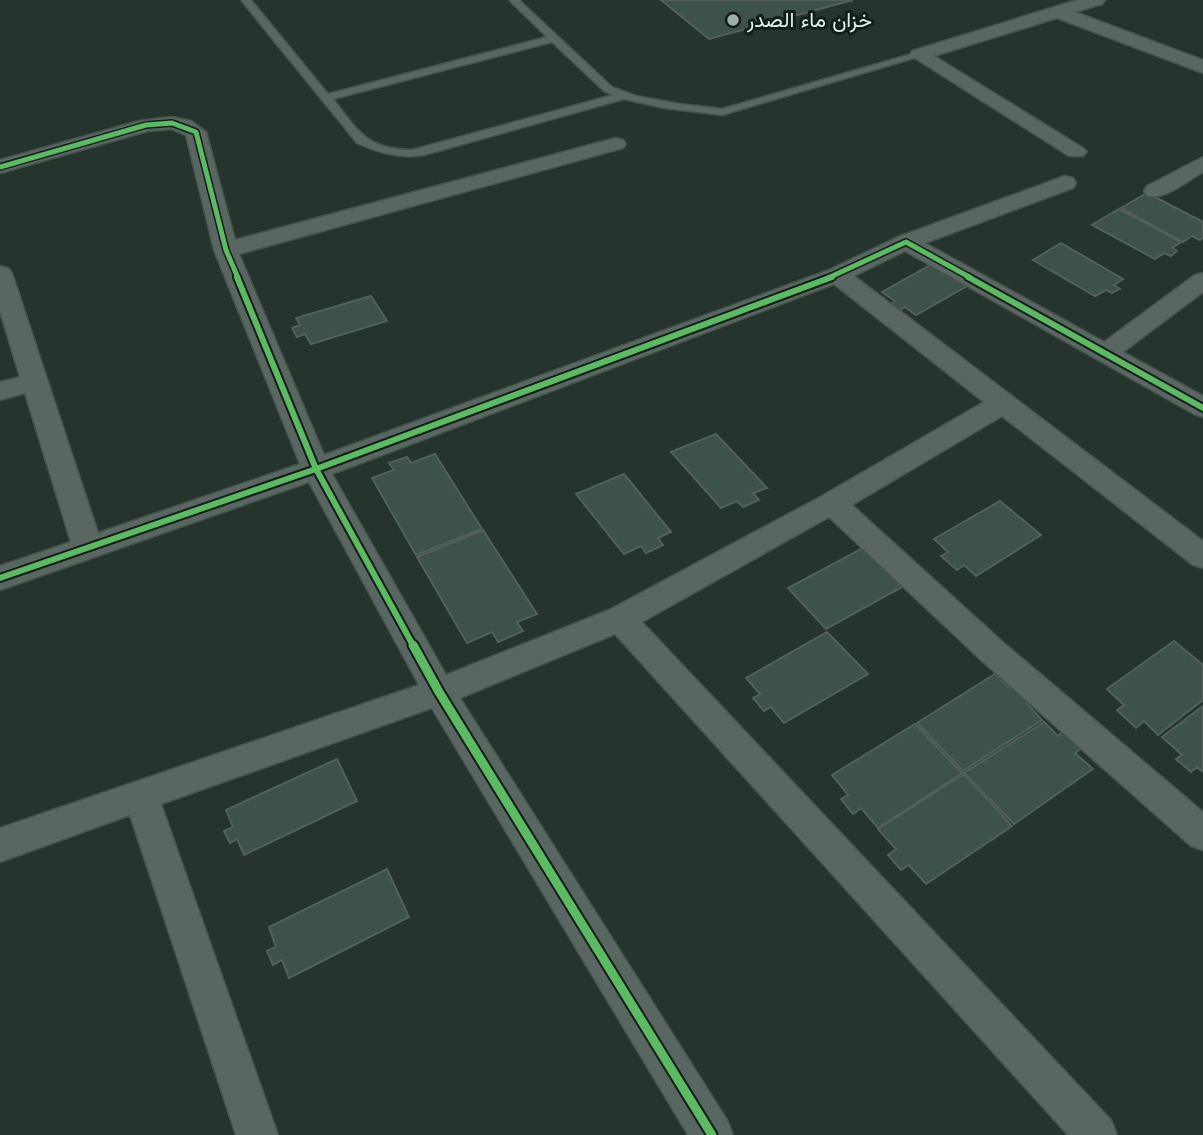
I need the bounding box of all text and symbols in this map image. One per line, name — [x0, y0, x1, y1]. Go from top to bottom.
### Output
place label: خزان ماء الصدر — [746, 5, 872, 35]
marker: خزان ماء الصدر — [725, 12, 741, 28]

